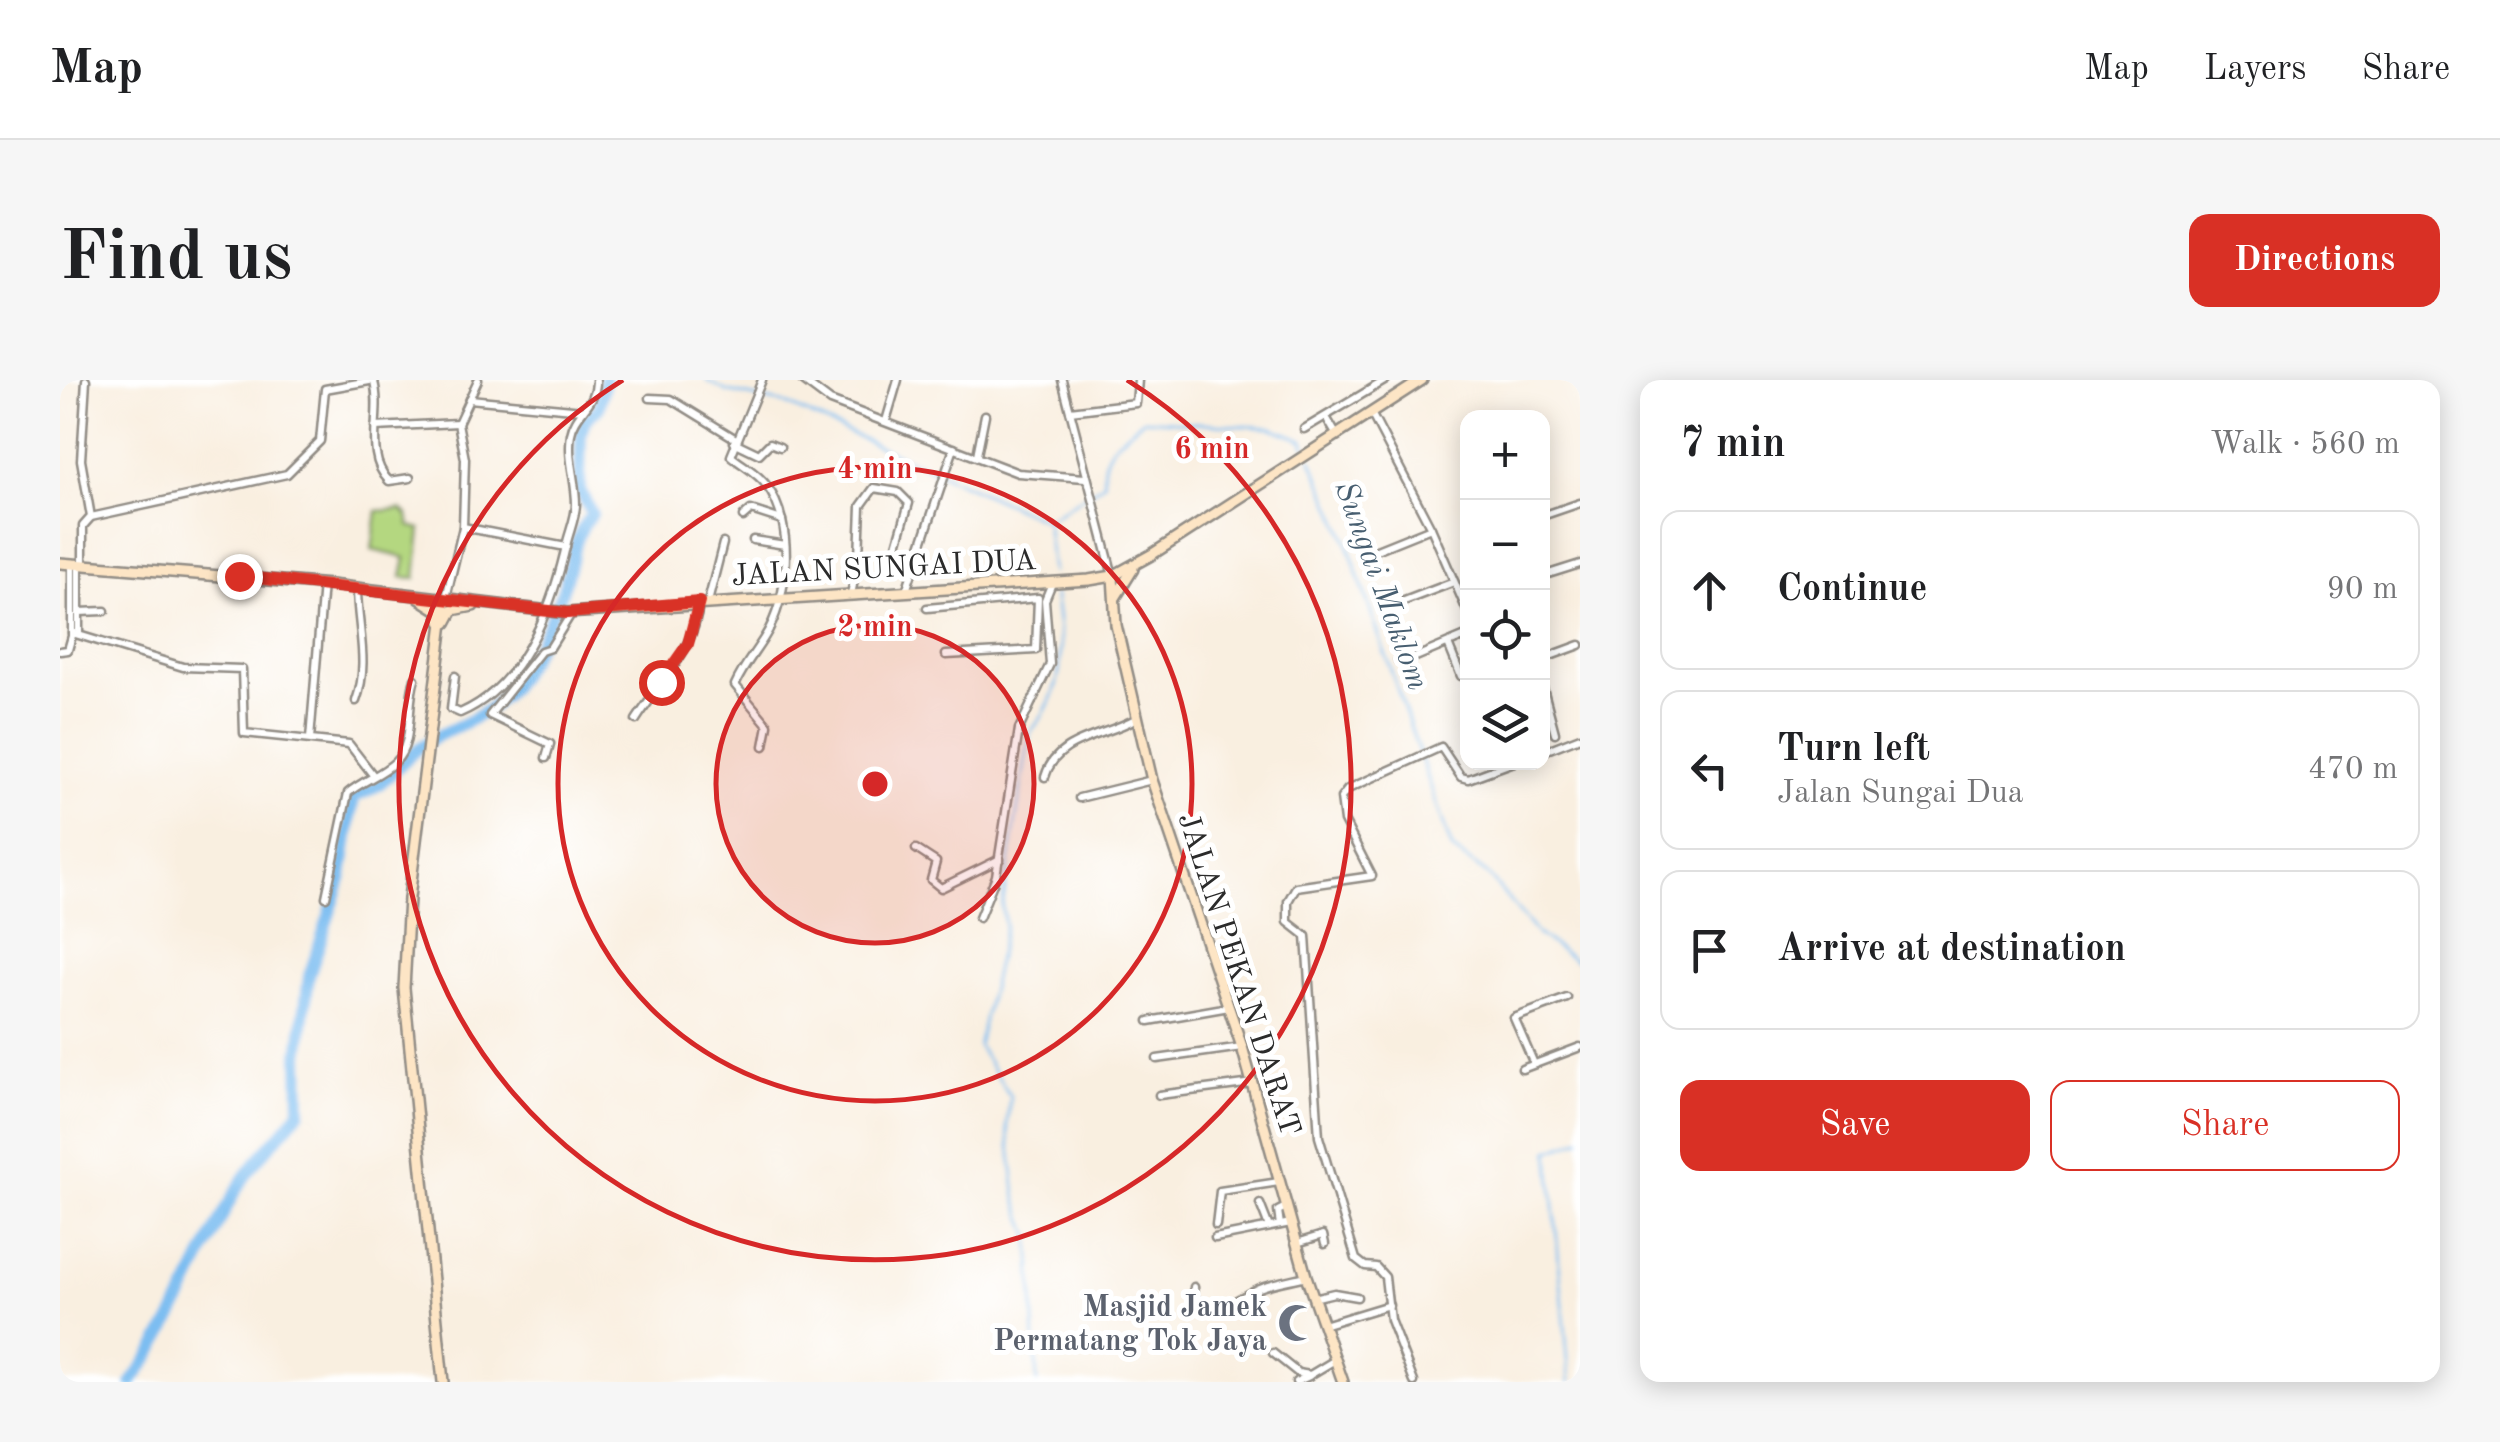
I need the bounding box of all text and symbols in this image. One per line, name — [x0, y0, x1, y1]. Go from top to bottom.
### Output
text: Map — [50, 45, 143, 93]
text: Map — [2084, 52, 2149, 87]
text: Layers — [2204, 52, 2307, 87]
text: Share — [2362, 52, 2450, 87]
button: Directions — [2189, 214, 2440, 307]
text: Find us — [60, 225, 292, 295]
map controls — [1460, 410, 1550, 770]
button: + — [1460, 410, 1550, 500]
text: 7 min — [1680, 424, 1786, 466]
text: Walk · 560 m — [2210, 429, 2400, 461]
text: 6 min — [1174, 435, 1250, 465]
text: 4 min — [837, 455, 913, 485]
water label: Sungai Maklom — [1328, 477, 1433, 695]
button: − — [1460, 500, 1550, 590]
street label: JALAN SUNGAI DUA — [731, 546, 1037, 592]
route end — [217, 554, 263, 600]
icon: ahead — [1682, 563, 1737, 618]
text: Continue — [1777, 571, 1927, 609]
text: 90 m — [2327, 574, 2398, 606]
button: locate — [1460, 590, 1550, 680]
text: 2 min — [837, 613, 913, 643]
route start — [639, 660, 685, 706]
button: layers — [1460, 680, 1550, 770]
text: Turn left — [1777, 731, 1930, 769]
icon: left — [1682, 743, 1737, 798]
text: 470 m — [2308, 754, 2398, 786]
centre of rings — [857, 766, 893, 802]
text: Jalan Sungai Dua — [1777, 778, 2024, 810]
street label: JALAN PEKAN DARAT — [1172, 809, 1305, 1140]
icon: arrive — [1682, 923, 1737, 978]
text: Arrive at destination — [1777, 931, 2126, 969]
button: Save — [1680, 1080, 2030, 1171]
button: Share — [2050, 1080, 2400, 1171]
place label: Masjid Jamek Permatang Tok Jaya — [993, 1293, 1267, 1357]
mosque icon: Masjid Jamek Permatang Tok Jaya — [1276, 1302, 1318, 1344]

